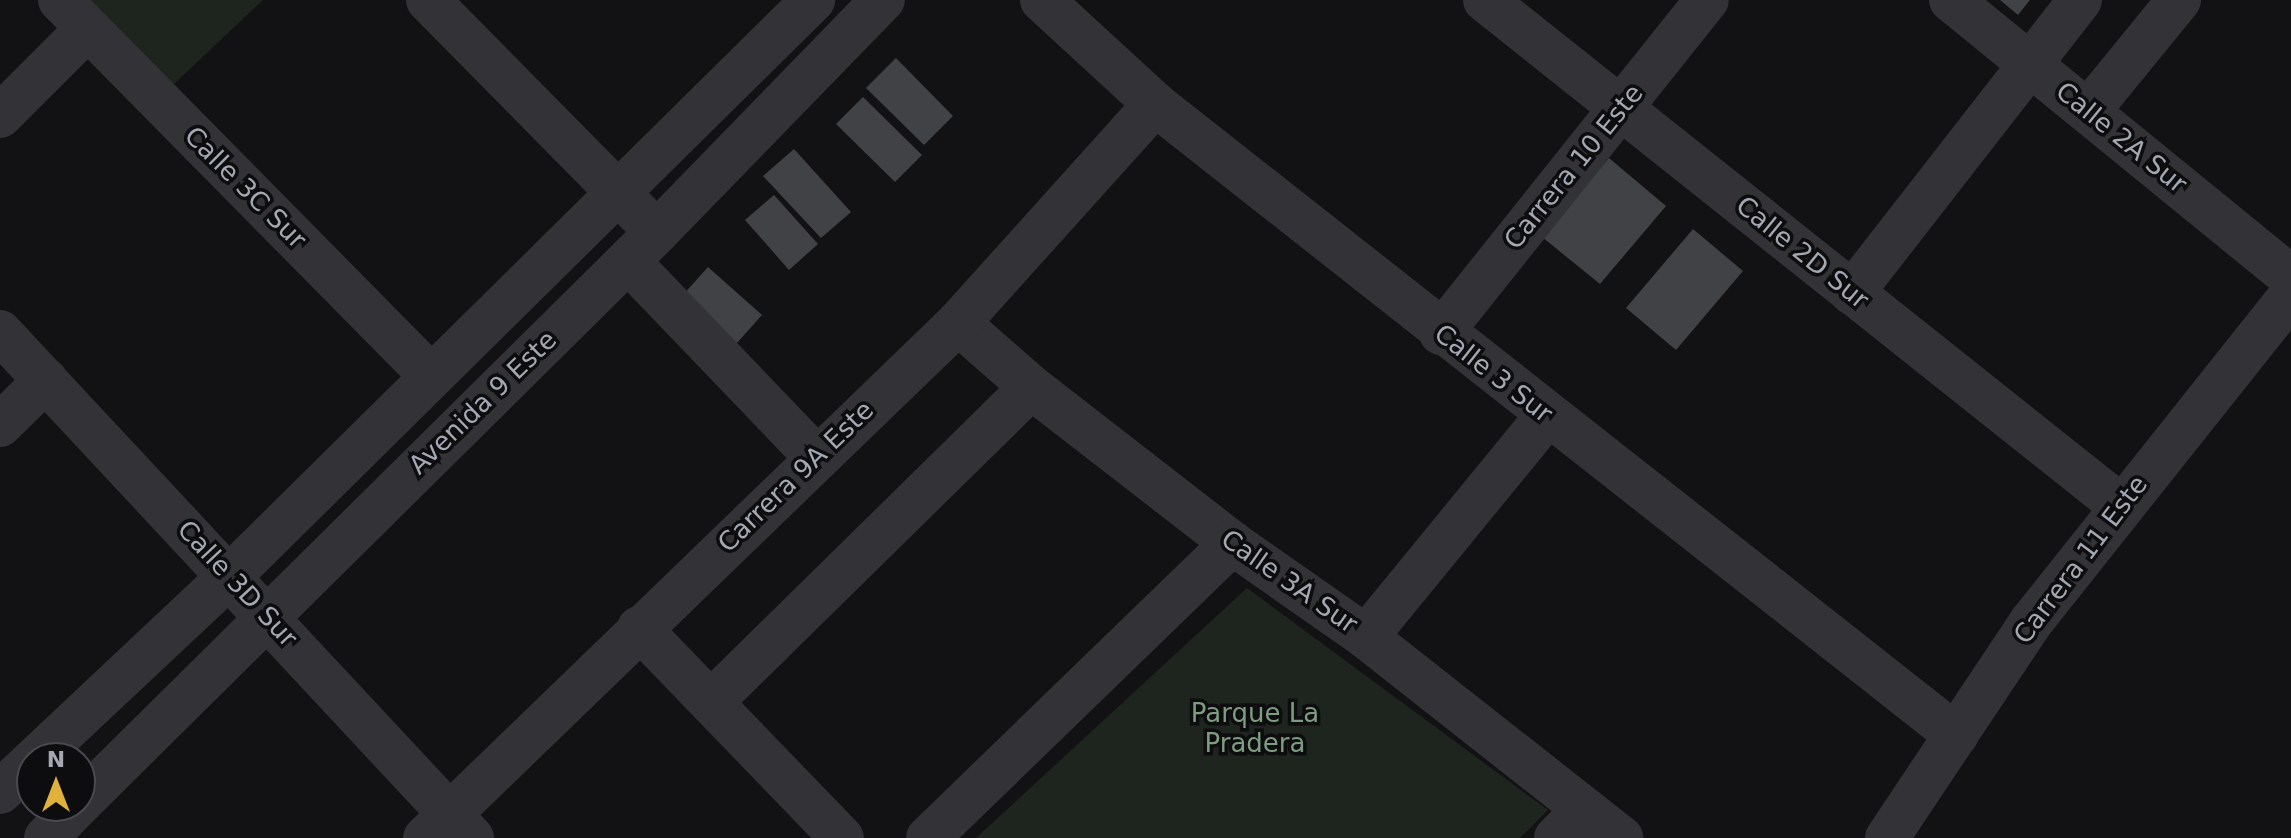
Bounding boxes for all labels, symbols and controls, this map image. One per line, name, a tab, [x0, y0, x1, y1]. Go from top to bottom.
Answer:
street label: Calle 2A Sur	[2049, 76, 2193, 200]
street label: Carrera 10 Este	[1498, 78, 1650, 256]
street label: Calle 3C Sur	[178, 121, 312, 255]
street label: Calle 2D Sur	[1730, 190, 1874, 316]
street label: Calle 3 Sur	[1428, 318, 1558, 430]
street label: Avenida 9 Este	[403, 325, 563, 481]
street label: Carrera 9A Este	[712, 395, 880, 559]
street label: Carrera 11 Este	[2008, 470, 2154, 650]
street label: Calle 3D Sur	[171, 514, 303, 654]
street label: Calle 3A Sur	[1215, 524, 1363, 640]
park label: Parque La Pradera	[1191, 698, 1319, 760]
north arrow	[16, 742, 96, 822]
text: N	[47, 747, 65, 772]

